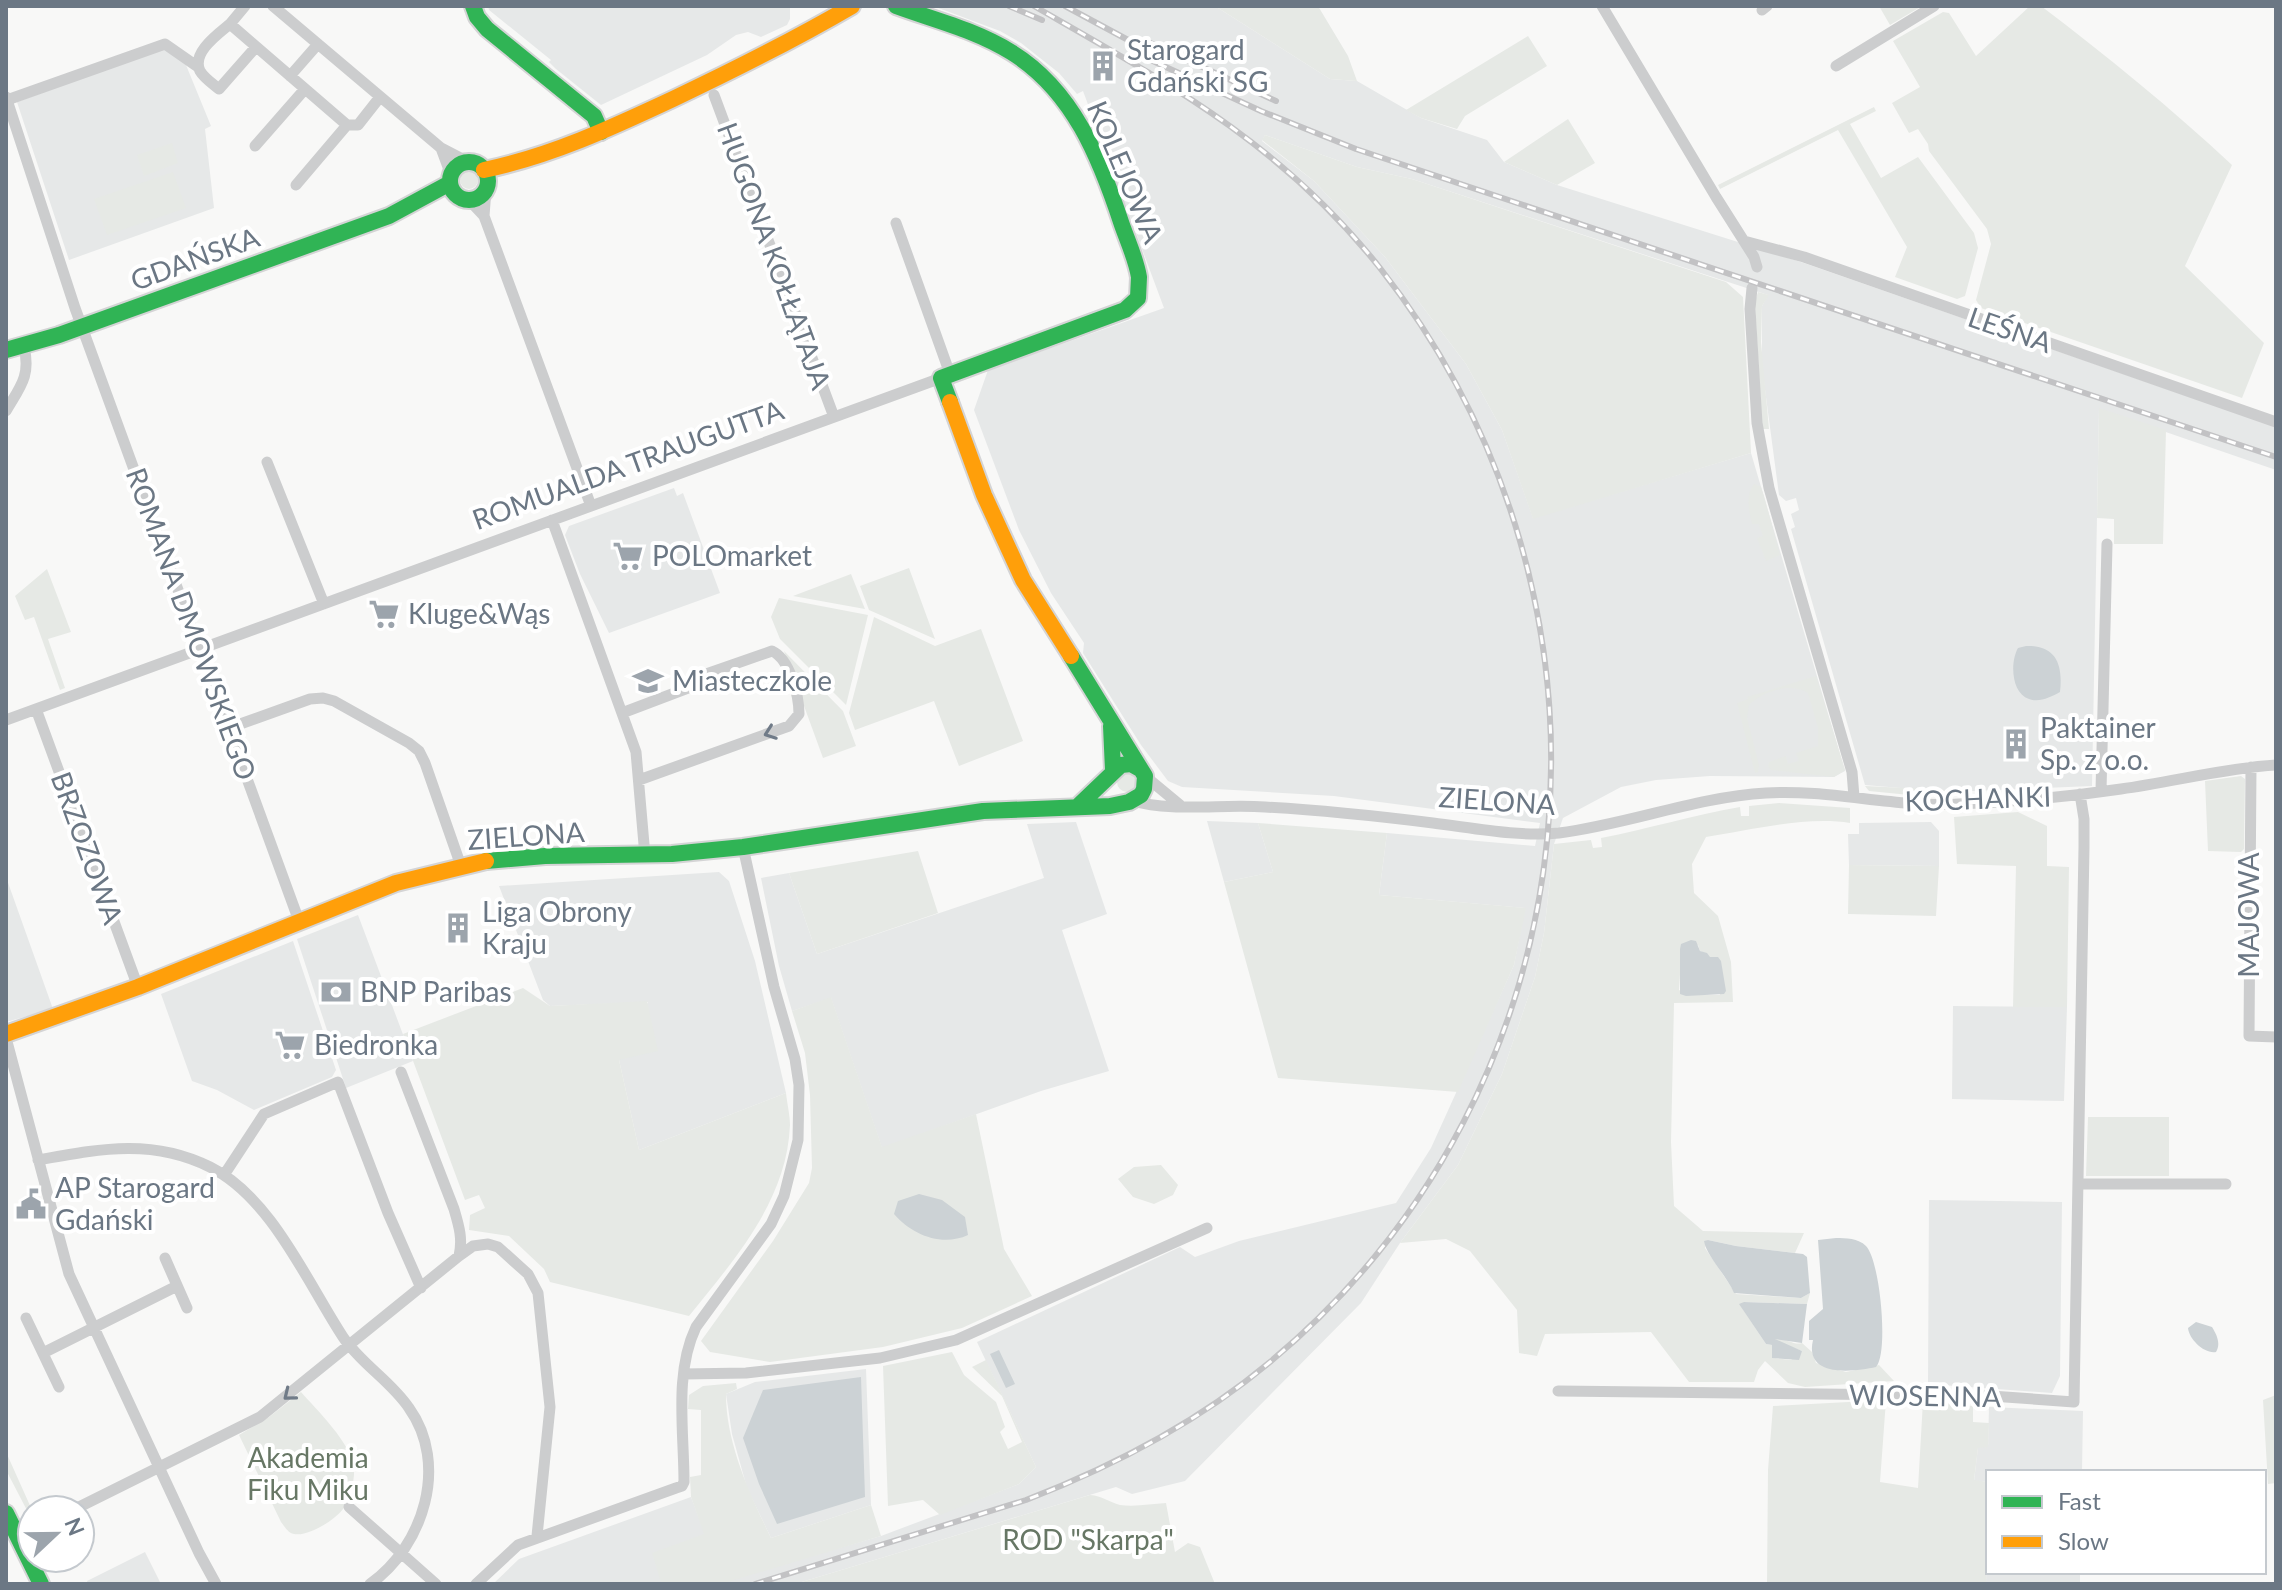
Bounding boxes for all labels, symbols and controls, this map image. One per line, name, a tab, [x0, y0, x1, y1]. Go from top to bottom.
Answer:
place label: Starogard Gdański SG	[1127, 32, 1268, 98]
building icon: Starogard Gdański SG	[1086, 49, 1120, 83]
street label: KOLEJOWA	[1081, 95, 1171, 248]
street label: HUGONA KOŁŁĄTAJA	[711, 118, 839, 394]
street label: GDAŃSKA	[126, 219, 264, 297]
street label: LEŚNA	[1964, 299, 2057, 359]
street label: ROMUALDA TRAUGUTTA	[467, 392, 788, 536]
street label: ROMANA DMOWSKIEGO	[120, 463, 264, 784]
place label: POLOmarket	[652, 538, 812, 572]
supermarket icon: POLOmarket	[611, 539, 645, 573]
place label: Kluge&Wąs	[408, 596, 550, 630]
supermarket icon: Kluge&Wąs	[367, 597, 401, 631]
place label: Miasteczkole	[672, 663, 832, 697]
school or university icon: Miasteczkole	[631, 664, 665, 698]
place label: Paktainer Sp. z o.o.	[2040, 710, 2156, 776]
one-way arrow	[764, 723, 778, 740]
building icon: Paktainer Sp. z o.o.	[1999, 727, 2033, 761]
street label: BRZOZOWA	[45, 767, 131, 928]
street label: KOCHANKI	[1904, 778, 2052, 818]
street label: ZIELONA	[1437, 779, 1557, 821]
street label: ZIELONA	[466, 814, 586, 856]
street label: MAJOWA	[2231, 852, 2265, 978]
place label: Liga Obrony Kraju	[482, 894, 632, 960]
building icon: Liga Obrony Kraju	[441, 911, 475, 945]
place label: BNP Paribas	[360, 974, 512, 1008]
bank icon: BNP Paribas	[319, 975, 353, 1009]
place label: Biedronka	[314, 1027, 438, 1061]
supermarket icon: Biedronka	[273, 1028, 307, 1062]
place label: AP Starogard Gdański	[55, 1170, 215, 1236]
public building icon: AP Starogard Gdański	[14, 1187, 48, 1221]
street label: WIOSENNA	[1849, 1377, 2002, 1413]
one-way arrow	[284, 1385, 298, 1400]
park label: Akademia Fiku Miku	[247, 1440, 369, 1506]
legend	[1986, 1470, 2266, 1574]
text: Fast	[2058, 1486, 2101, 1515]
north arrow	[16, 1494, 96, 1574]
text: N	[59, 1513, 91, 1539]
park label: ROD "Skarpa"	[1002, 1522, 1174, 1556]
text: Slow	[2058, 1526, 2109, 1555]

